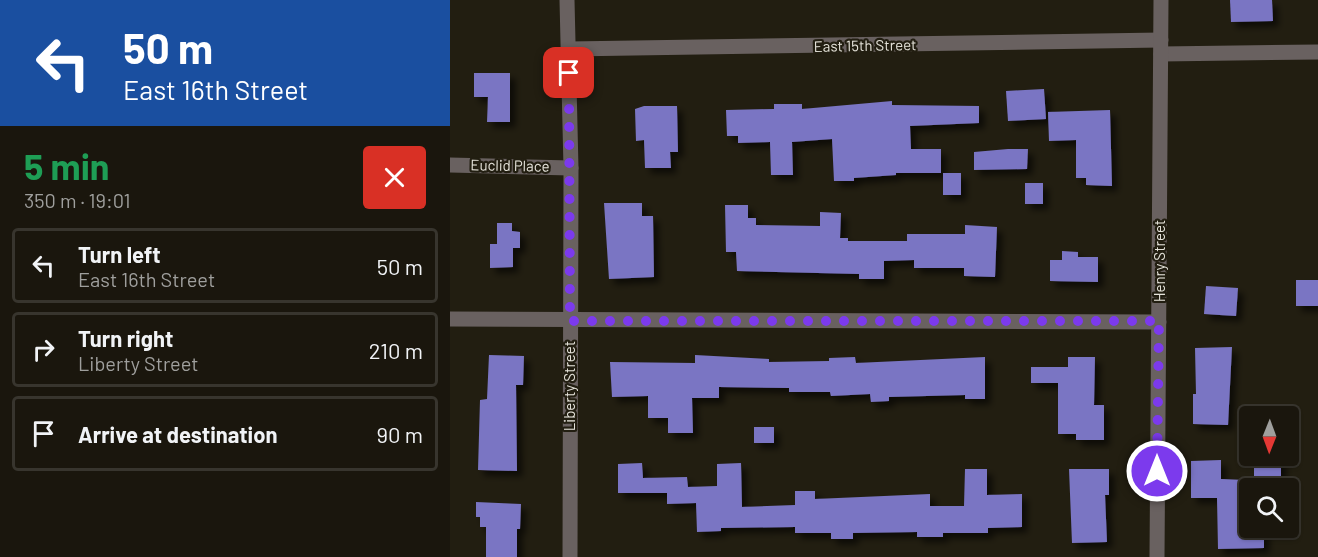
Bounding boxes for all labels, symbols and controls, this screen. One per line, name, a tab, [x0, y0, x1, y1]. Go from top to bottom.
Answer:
text: 50 m	[123, 22, 213, 72]
icon: left	[24, 24, 102, 102]
street label: East 15th Street	[813, 35, 917, 55]
pin	[543, 47, 594, 98]
icon: arrive	[552, 56, 585, 89]
text: East 16th Street	[123, 73, 308, 105]
text: 5 min	[24, 144, 110, 187]
button: close	[363, 146, 426, 209]
street label: Euclid Place	[470, 155, 550, 175]
text: 350 m · 19:01	[24, 188, 131, 212]
street label: Henry Street	[1150, 220, 1168, 302]
text: Turn left	[78, 241, 161, 267]
icon: left	[27, 249, 60, 282]
text: 50 m	[377, 253, 423, 279]
text: East 16th Street	[78, 267, 215, 291]
text: Turn right	[78, 325, 173, 351]
icon: right	[27, 333, 60, 366]
text: 210 m	[369, 337, 423, 363]
street label: Liberty Street	[560, 341, 578, 431]
text: Liberty Street	[78, 351, 199, 375]
north arrow	[1239, 406, 1299, 466]
map controls	[1239, 406, 1299, 538]
icon: arrive	[27, 417, 60, 450]
text: Arrive at destination	[78, 421, 277, 447]
text: 90 m	[377, 421, 423, 447]
position arrow	[1125, 439, 1189, 503]
button: search	[1239, 478, 1299, 538]

